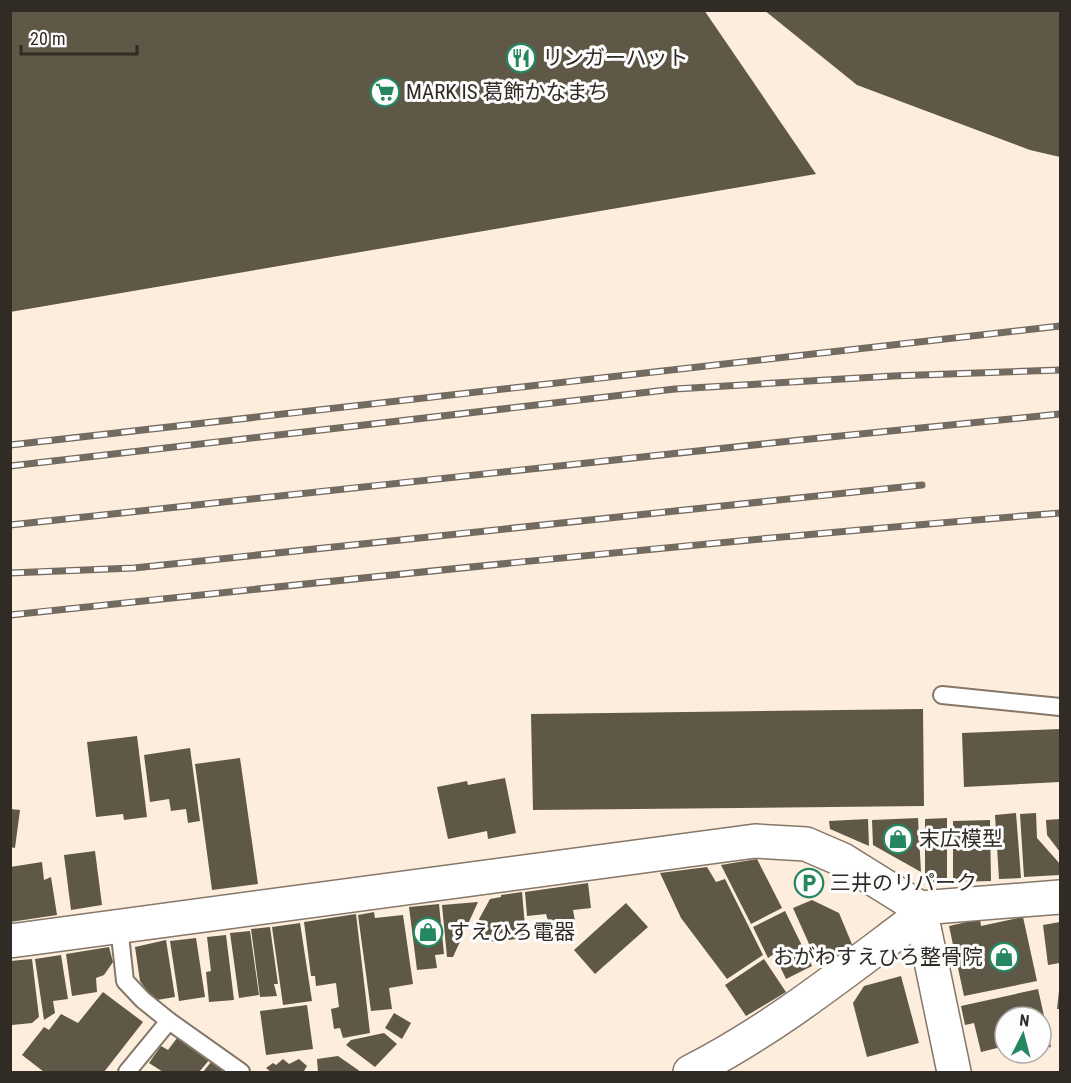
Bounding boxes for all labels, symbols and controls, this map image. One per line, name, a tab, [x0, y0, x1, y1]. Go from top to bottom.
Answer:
scale bar	[21, 18, 136, 56]
text: 20 m	[30, 28, 65, 49]
restaurant icon: リンガーハット	[505, 42, 537, 74]
place label: リンガーハット	[542, 46, 689, 70]
supermarket icon: MARK IS 葛飾かなまち	[369, 76, 401, 108]
place label: MARK IS 葛飾かなまち	[406, 80, 609, 104]
shop icon: 末広模型	[882, 823, 914, 855]
place label: 末広模型	[919, 827, 1003, 851]
parking icon: 三井のリパーク	[793, 867, 825, 899]
place label: 三井のリパーク	[830, 871, 977, 895]
shop icon: すえひろ電器	[412, 916, 444, 948]
place label: すえひろ電器	[449, 920, 575, 944]
shop icon: おがわすえひろ整骨院	[988, 941, 1020, 973]
place label: おがわすえひろ整骨院	[773, 945, 983, 969]
north arrow	[993, 1005, 1053, 1065]
text: N	[1019, 1011, 1030, 1031]

